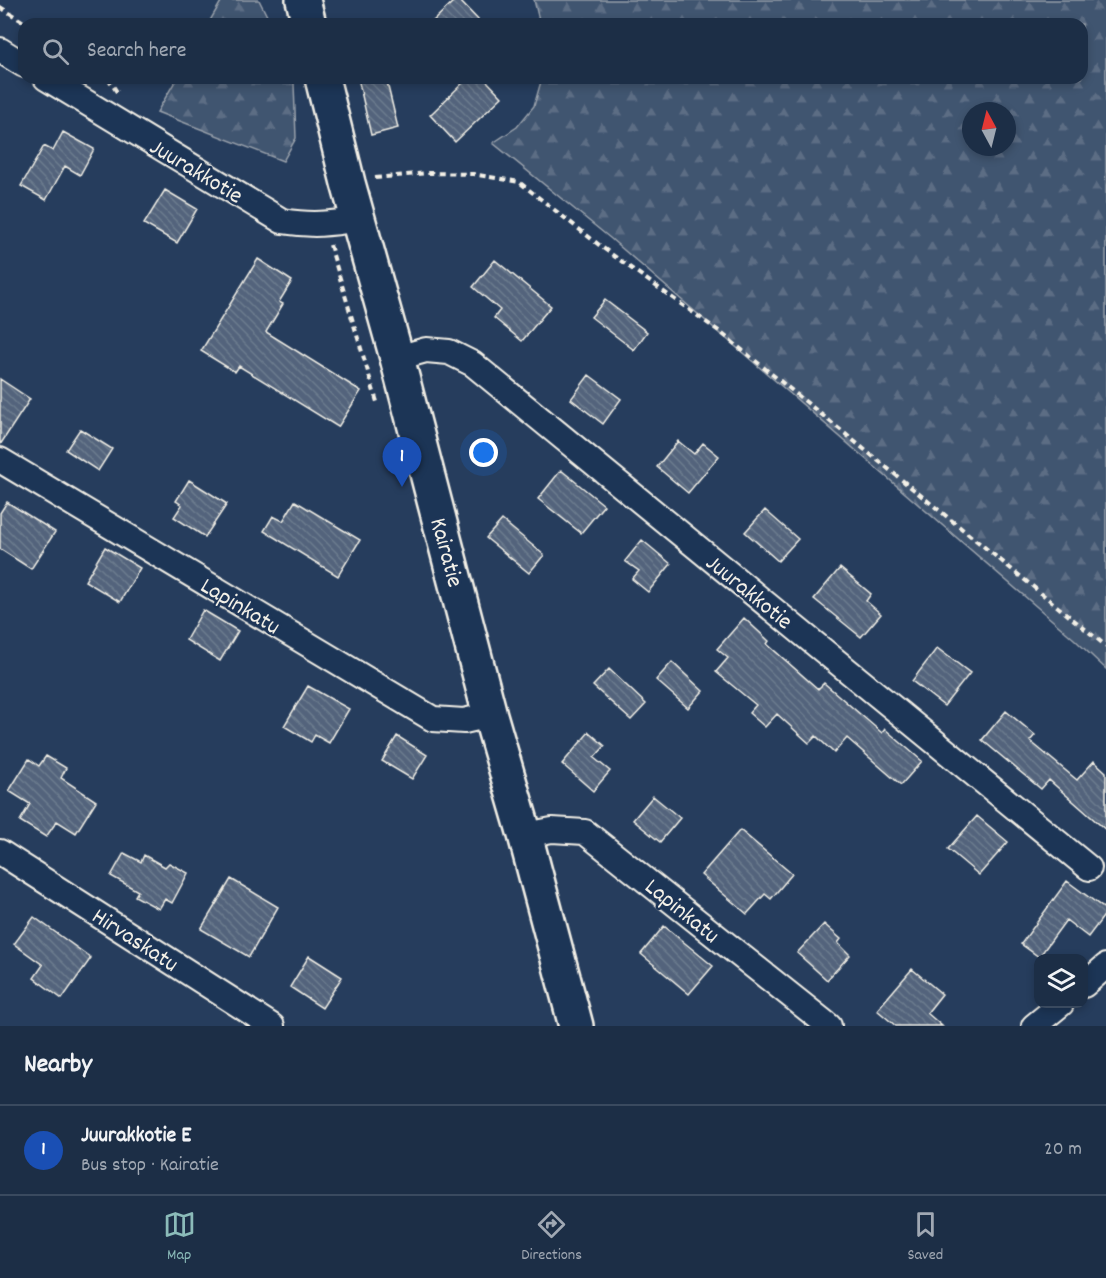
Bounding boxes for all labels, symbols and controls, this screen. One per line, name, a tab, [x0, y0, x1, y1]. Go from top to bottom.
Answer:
search box	[18, 18, 1088, 84]
icon: search	[39, 35, 72, 68]
text: Search here	[87, 36, 186, 67]
north arrow	[962, 102, 1016, 156]
street label: Juurakkotie	[142, 131, 249, 214]
pin: 1	[382, 438, 422, 487]
your location	[469, 438, 498, 467]
street label: Kairatie	[420, 514, 471, 591]
street label: Juurakkotie	[697, 547, 799, 639]
street label: Lapinkatu	[193, 570, 286, 645]
street label: Lapinkatu	[636, 871, 726, 953]
street label: Hirvaskatu	[84, 901, 184, 982]
map controls	[1034, 954, 1088, 1008]
button: layers	[1034, 954, 1088, 1008]
text: Nearby	[24, 1047, 92, 1084]
text: Juurakkotie E	[81, 1121, 191, 1152]
text: 1	[41, 1136, 46, 1164]
text: 20 m	[1044, 1136, 1082, 1164]
text: Bus stop · Kairatie	[81, 1152, 219, 1180]
tab: Map	[163, 1208, 196, 1267]
tab: Directions	[521, 1208, 582, 1267]
tab: Saved	[907, 1208, 943, 1267]

